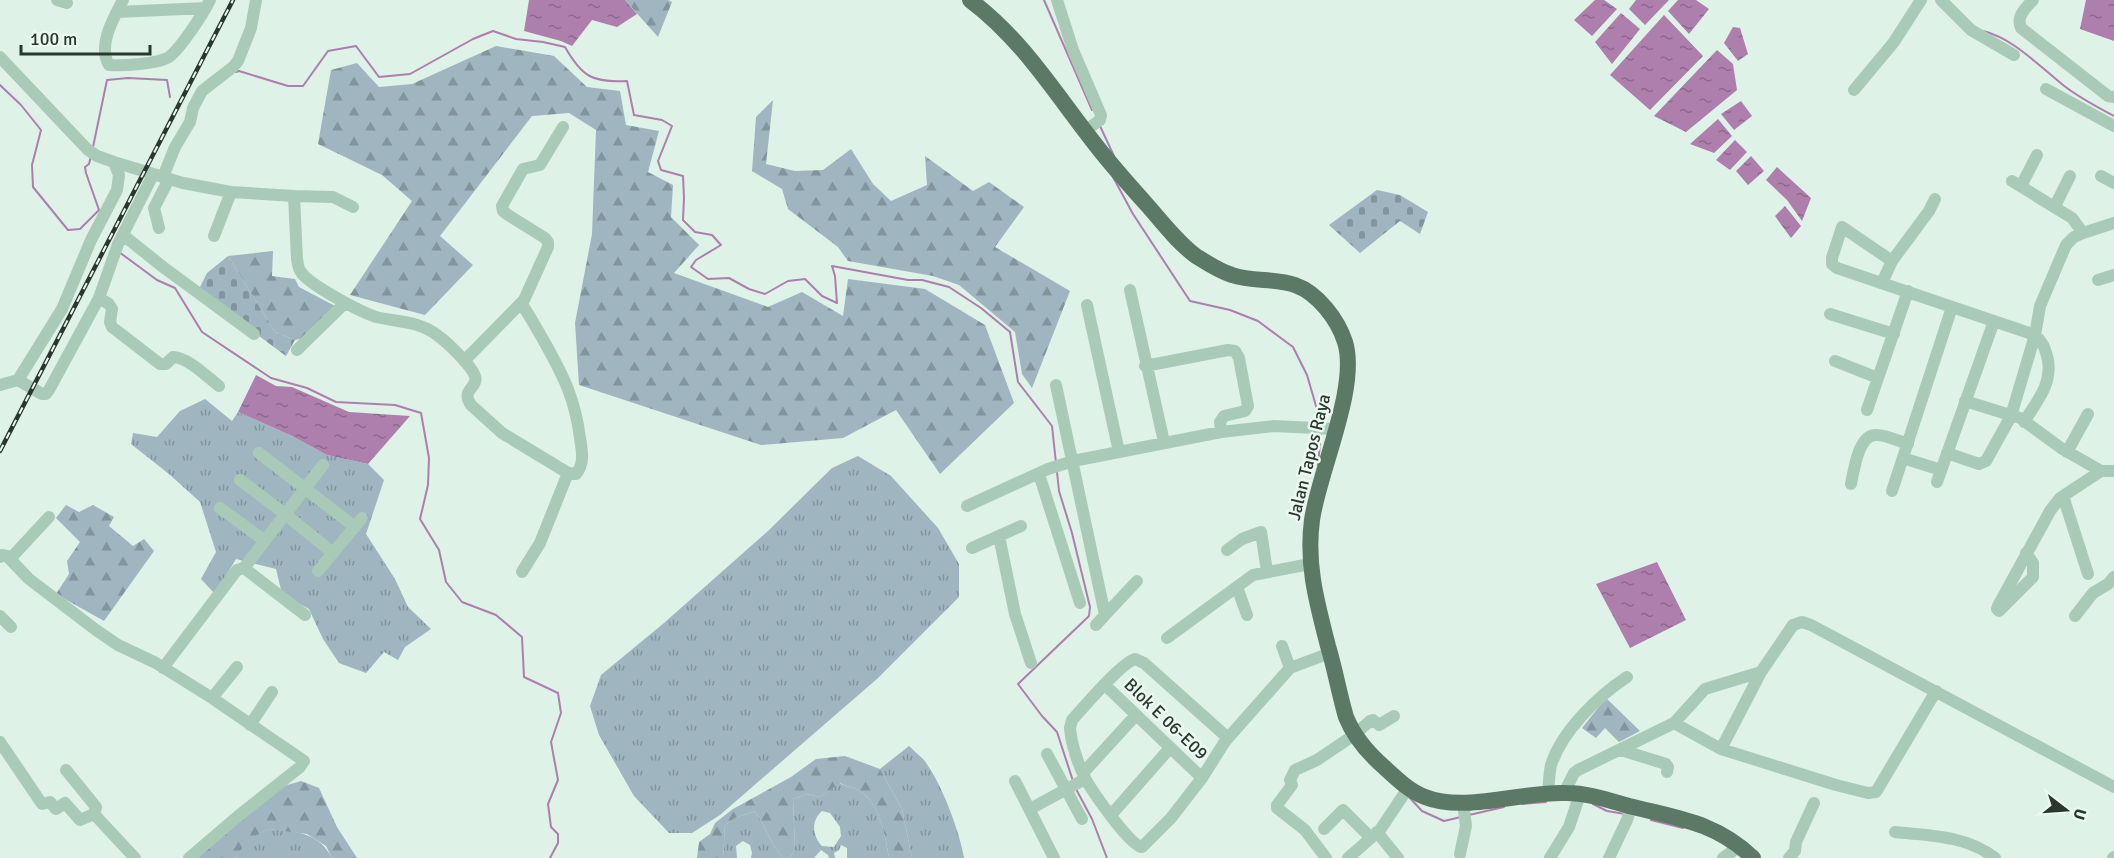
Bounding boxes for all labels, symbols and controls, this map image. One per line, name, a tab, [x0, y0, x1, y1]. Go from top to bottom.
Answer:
scale bar	[21, 18, 150, 56]
text: 100 m	[30, 28, 77, 50]
street label: Jalan Tapos Raya	[1283, 392, 1335, 522]
street label: Blok E 06-E09	[1120, 674, 1212, 764]
north arrow	[2036, 780, 2096, 840]
text: U	[2068, 806, 2091, 822]

